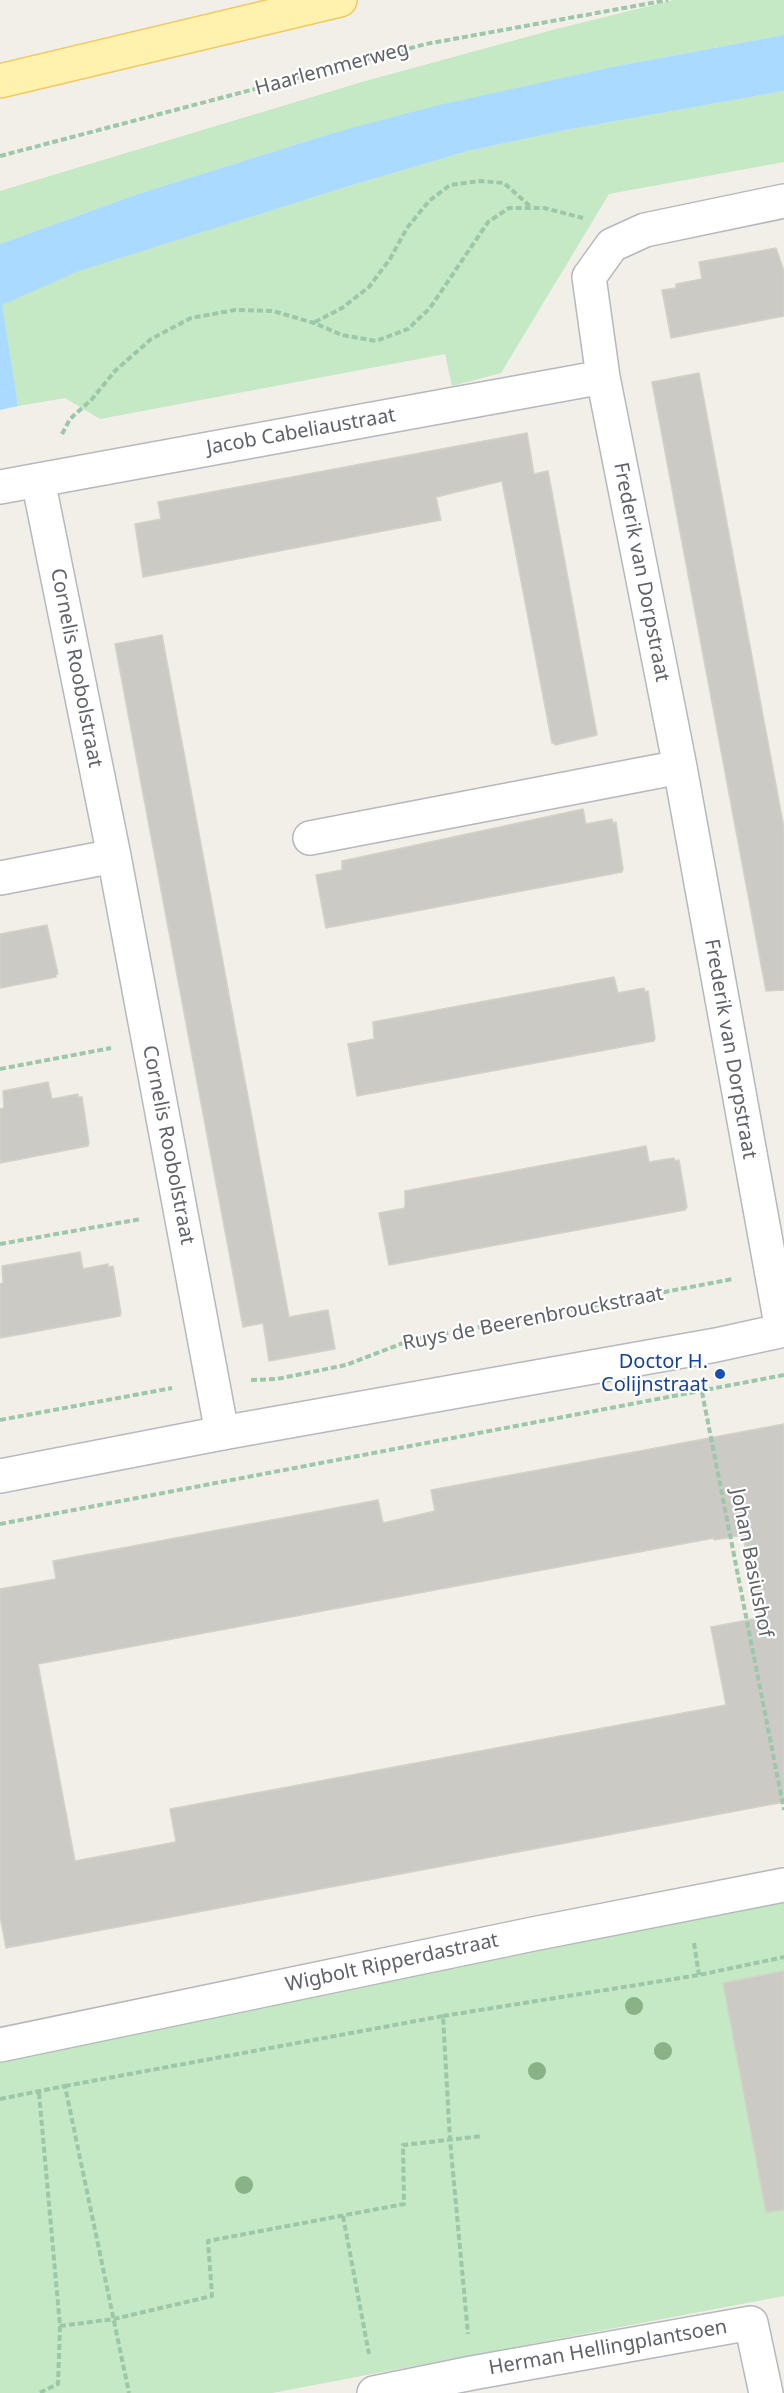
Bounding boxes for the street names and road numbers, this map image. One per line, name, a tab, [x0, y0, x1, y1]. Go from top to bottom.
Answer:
street label: Haarlemmerweg	[252, 37, 412, 101]
street label: Jacob Cabeliaustraat	[205, 404, 397, 460]
street label: Frederik van Dorpstraat	[608, 460, 674, 684]
street label: Cornelis Roobolstraat	[45, 566, 107, 770]
street label: Frederik van Dorpstraat	[699, 937, 761, 1161]
street label: Cornelis Roobolstraat	[137, 1043, 199, 1247]
street label: Ruys de Beerenbrouckstraat	[401, 1282, 665, 1356]
street label: Johan Basiushof	[725, 1487, 777, 1639]
street label: Wigbolt Ripperdastraat	[283, 1929, 501, 1997]
street label: Herman Hellingplantsoen	[487, 2315, 729, 2381]

